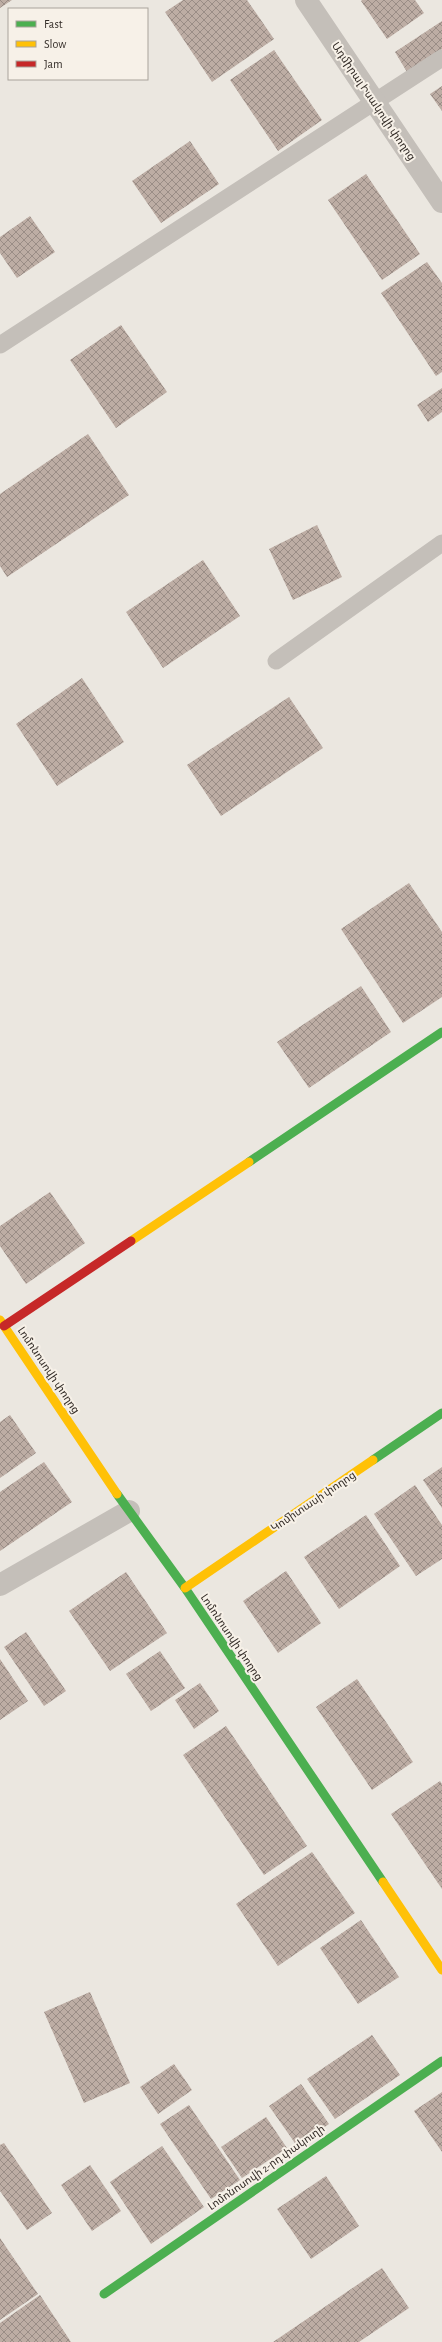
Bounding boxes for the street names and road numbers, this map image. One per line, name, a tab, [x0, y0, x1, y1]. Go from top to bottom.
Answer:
street label: Ադմիրալ Իսակովի փողոց	[329, 40, 417, 163]
street label: Լոմոնոսովի փողոց	[15, 1324, 83, 1416]
street label: Կոմիտասի փողոց	[269, 1469, 358, 1535]
street label: Լոմոնոսովի փողոց	[198, 1591, 266, 1683]
street label: Լոմոնոսովի 2-րդ փակուղի	[205, 2122, 327, 2213]

